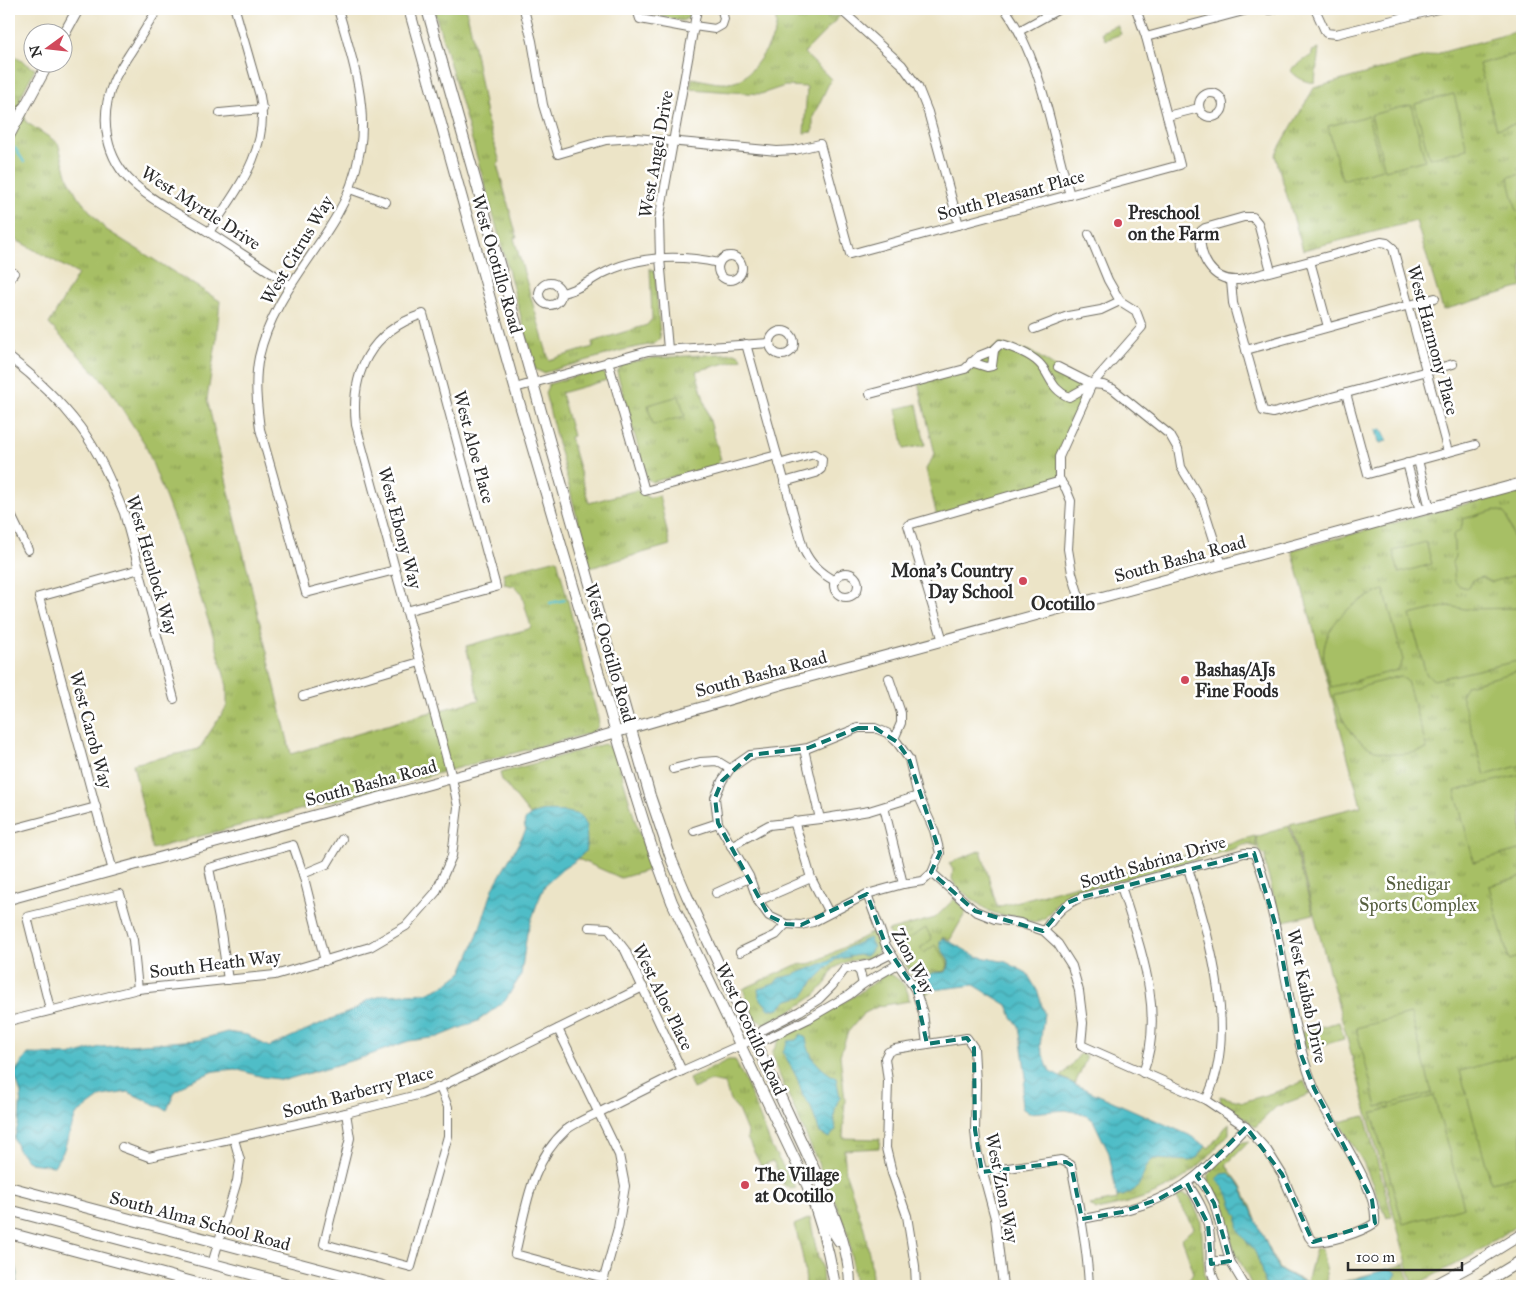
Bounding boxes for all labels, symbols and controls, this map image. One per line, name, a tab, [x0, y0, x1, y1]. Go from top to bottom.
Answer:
north arrow	[22, 22, 72, 72]
text: N	[26, 43, 46, 59]
street label: West Angel Drive	[634, 89, 679, 219]
street label: West Myrtle Drive	[137, 161, 265, 255]
street label: South Pleasant Place	[935, 165, 1087, 225]
street label: West Citrus Way	[256, 191, 338, 308]
street label: West Ocotillo Road	[467, 192, 527, 336]
place label: Preschool on the Farm	[1128, 202, 1220, 245]
marker: Preschool on the Farm	[1112, 217, 1124, 229]
street label: West Harmony Place	[1402, 263, 1464, 417]
street label: West Aloe Place	[448, 388, 500, 506]
street label: West Ebony Way	[373, 465, 427, 592]
street label: West Hemlock Way	[122, 492, 183, 638]
street label: South Basha Road	[1112, 531, 1248, 587]
place label: Mona's Country Day School	[891, 560, 1015, 604]
marker: Mona's Country Day School	[1017, 575, 1029, 587]
street label: West Ocotillo Road	[580, 581, 640, 725]
district label: Ocotillo	[1031, 592, 1095, 615]
street label: South Basha Road	[693, 646, 829, 702]
place label: Bashas/AJs Fine Foods	[1195, 659, 1279, 702]
street label: West Carob Way	[65, 669, 117, 792]
marker: Bashas/AJs Fine Foods	[1179, 674, 1191, 686]
street label: South Basha Road	[303, 755, 439, 811]
street label: South Sabrina Drive	[1078, 831, 1228, 893]
park label: Snedigar Sports Complex	[1359, 873, 1477, 916]
street label: Zion Way	[887, 925, 940, 998]
street label: West Kaibab Drive	[1282, 927, 1332, 1065]
street label: West Aloe Place	[628, 940, 698, 1054]
street label: South Heath Way	[148, 945, 282, 983]
street label: West Ocotillo Road	[711, 959, 791, 1099]
street label: South Barberry Place	[280, 1061, 436, 1123]
street label: West Zion Way	[981, 1131, 1024, 1245]
place label: The Village at Ocotillo	[754, 1164, 840, 1207]
marker: The Village at Ocotillo	[739, 1179, 751, 1191]
street label: South Alma School Road	[107, 1186, 293, 1256]
scale bar	[1348, 1240, 1462, 1272]
text: 100 m	[1356, 1248, 1396, 1266]

